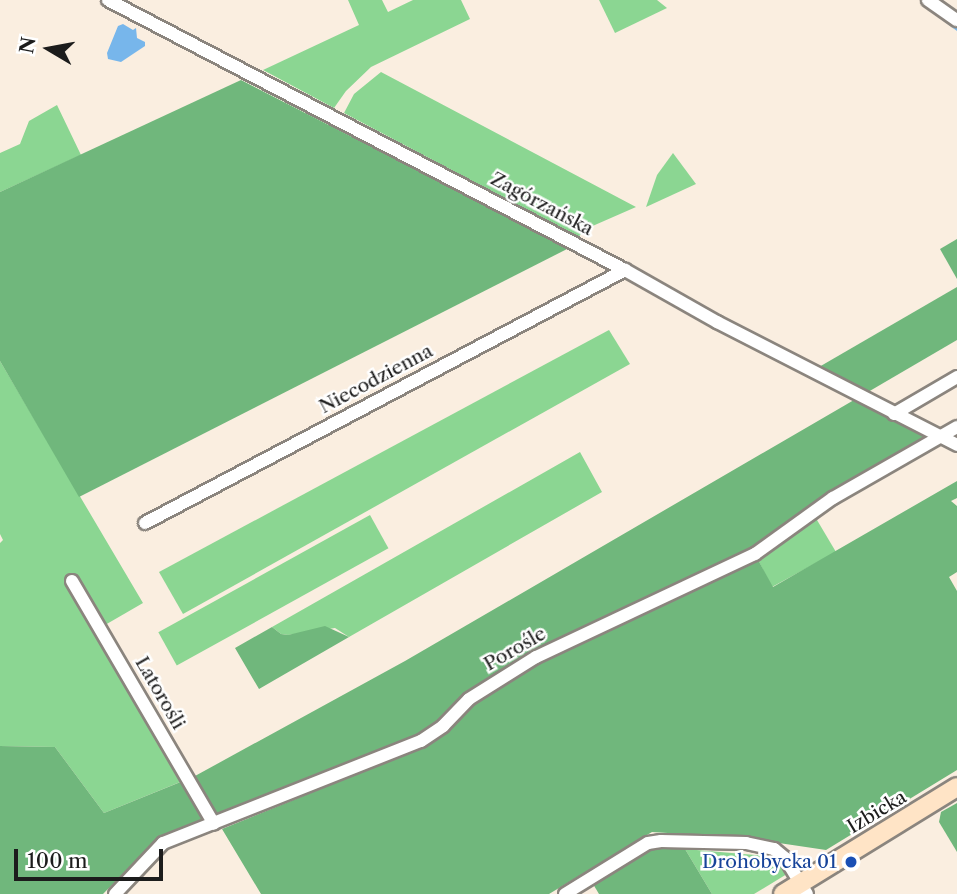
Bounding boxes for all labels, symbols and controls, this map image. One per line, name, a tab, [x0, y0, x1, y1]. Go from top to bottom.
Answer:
north arrow	[14, 14, 84, 84]
text: N	[15, 35, 41, 55]
street label: Zagórzańska	[487, 167, 597, 241]
street label: Niecodzienna	[315, 340, 437, 418]
street label: Porośle	[480, 622, 550, 676]
street label: Latorośli	[130, 653, 190, 733]
street label: Izbicka	[843, 786, 911, 838]
scale bar	[18, 834, 166, 878]
text: 100 m	[27, 848, 88, 873]
place label: Drohobycka 01	[702, 851, 837, 873]
marker: Drohobycka 01	[843, 854, 859, 870]

